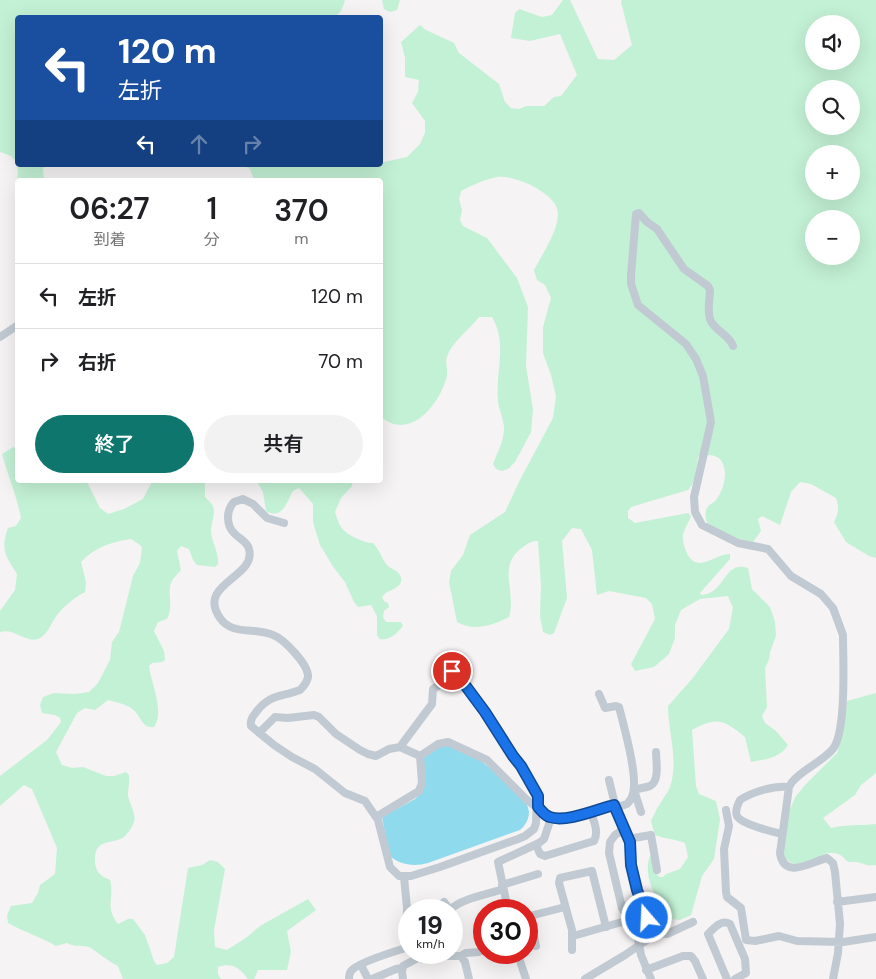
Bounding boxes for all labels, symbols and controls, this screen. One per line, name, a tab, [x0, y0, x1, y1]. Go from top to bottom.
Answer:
map controls	[805, 15, 860, 265]
button: sound	[805, 15, 860, 70]
text: 120 m	[118, 28, 217, 74]
icon: left	[35, 35, 100, 100]
text: 左折	[118, 76, 162, 105]
button: search	[805, 80, 860, 135]
icon: left	[132, 130, 160, 158]
icon: ahead	[185, 130, 213, 158]
icon: right	[238, 130, 266, 158]
button: +	[805, 145, 860, 200]
text: 06:27	[69, 189, 150, 228]
text: 1	[207, 189, 217, 228]
text: 370	[274, 191, 329, 230]
button: −	[805, 210, 860, 265]
text: m	[294, 228, 309, 249]
text: 到着	[93, 229, 125, 250]
text: 分	[204, 229, 220, 250]
icon: left	[35, 282, 63, 310]
text: 120 m	[311, 284, 363, 309]
text: 左折	[78, 285, 116, 310]
icon: right	[35, 347, 63, 375]
text: 70 m	[318, 349, 363, 374]
text: 右折	[78, 350, 116, 375]
button: 終了	[35, 415, 194, 473]
button: 共有	[204, 415, 363, 473]
pin	[431, 650, 473, 692]
icon: arrive	[438, 657, 466, 685]
position arrow	[620, 891, 672, 943]
speed limit sign: 30	[473, 899, 538, 964]
text: 19	[418, 909, 443, 942]
text: km/h	[416, 936, 445, 952]

